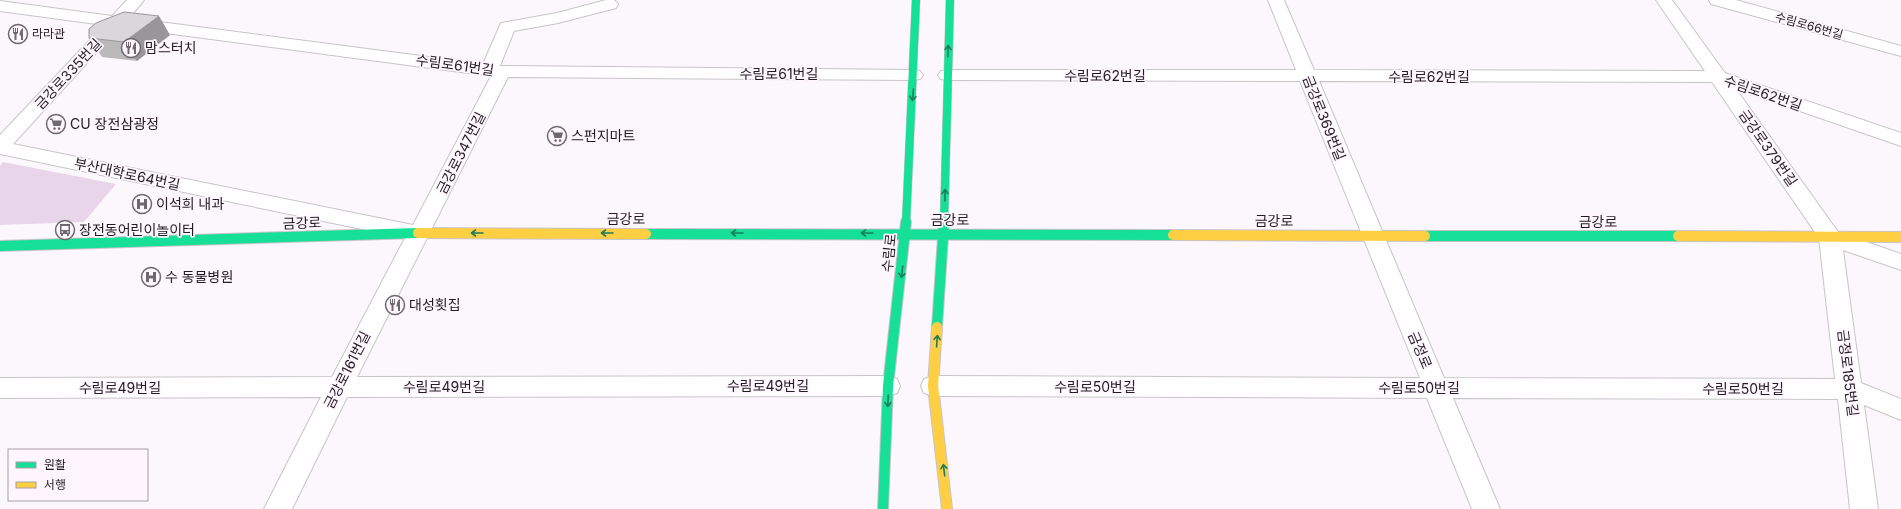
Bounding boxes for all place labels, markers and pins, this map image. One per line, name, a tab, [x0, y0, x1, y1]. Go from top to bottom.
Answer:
restaurant icon: 라라관	[7, 23, 29, 45]
place label: 라라관	[32, 26, 65, 41]
restaurant icon: 맘스터치	[120, 37, 142, 59]
place label: 맘스터치	[145, 39, 197, 56]
supermarket icon: CU 장전삼광정	[45, 113, 67, 135]
place label: CU 장전삼광정	[70, 115, 159, 132]
supermarket icon: 스펀지마트	[546, 125, 568, 147]
place label: 스펀지마트	[571, 127, 636, 144]
hospital icon: 이석희 내과	[131, 193, 153, 215]
place label: 이석희 내과	[156, 195, 224, 212]
bus stop icon: 장전동어린이놀이터	[54, 219, 76, 241]
place label: 장전동어린이놀이터	[79, 221, 195, 238]
hospital icon: 수 동물병원	[140, 266, 162, 288]
place label: 수 동물병원	[165, 268, 233, 285]
restaurant icon: 대성횟집	[384, 294, 406, 316]
place label: 대성횟집	[409, 296, 461, 313]

